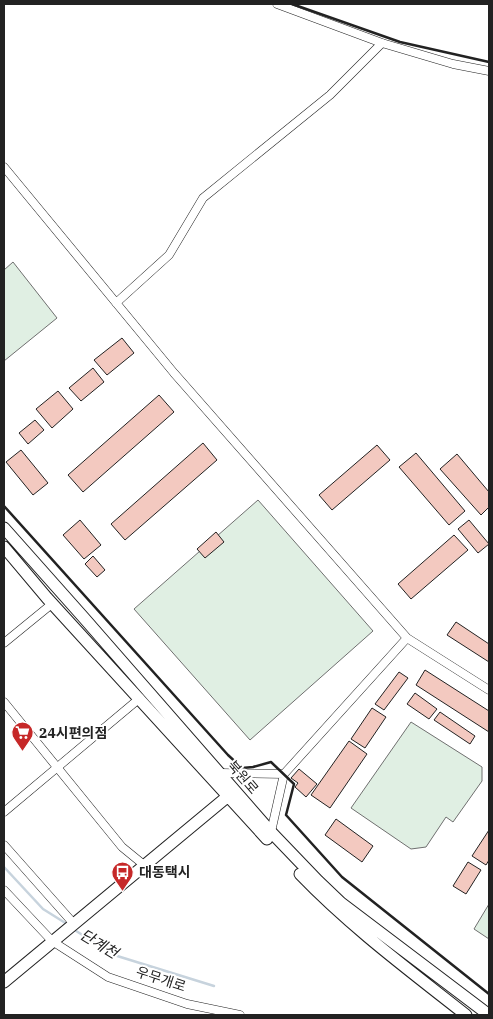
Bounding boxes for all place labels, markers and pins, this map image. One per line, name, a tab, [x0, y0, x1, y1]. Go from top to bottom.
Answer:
supermarket icon: 24시편의점	[11, 721, 35, 752]
place label: 24시편의점	[39, 724, 107, 742]
bus stop icon: 대동택시	[111, 860, 135, 891]
place label: 대동택시	[139, 863, 191, 881]

